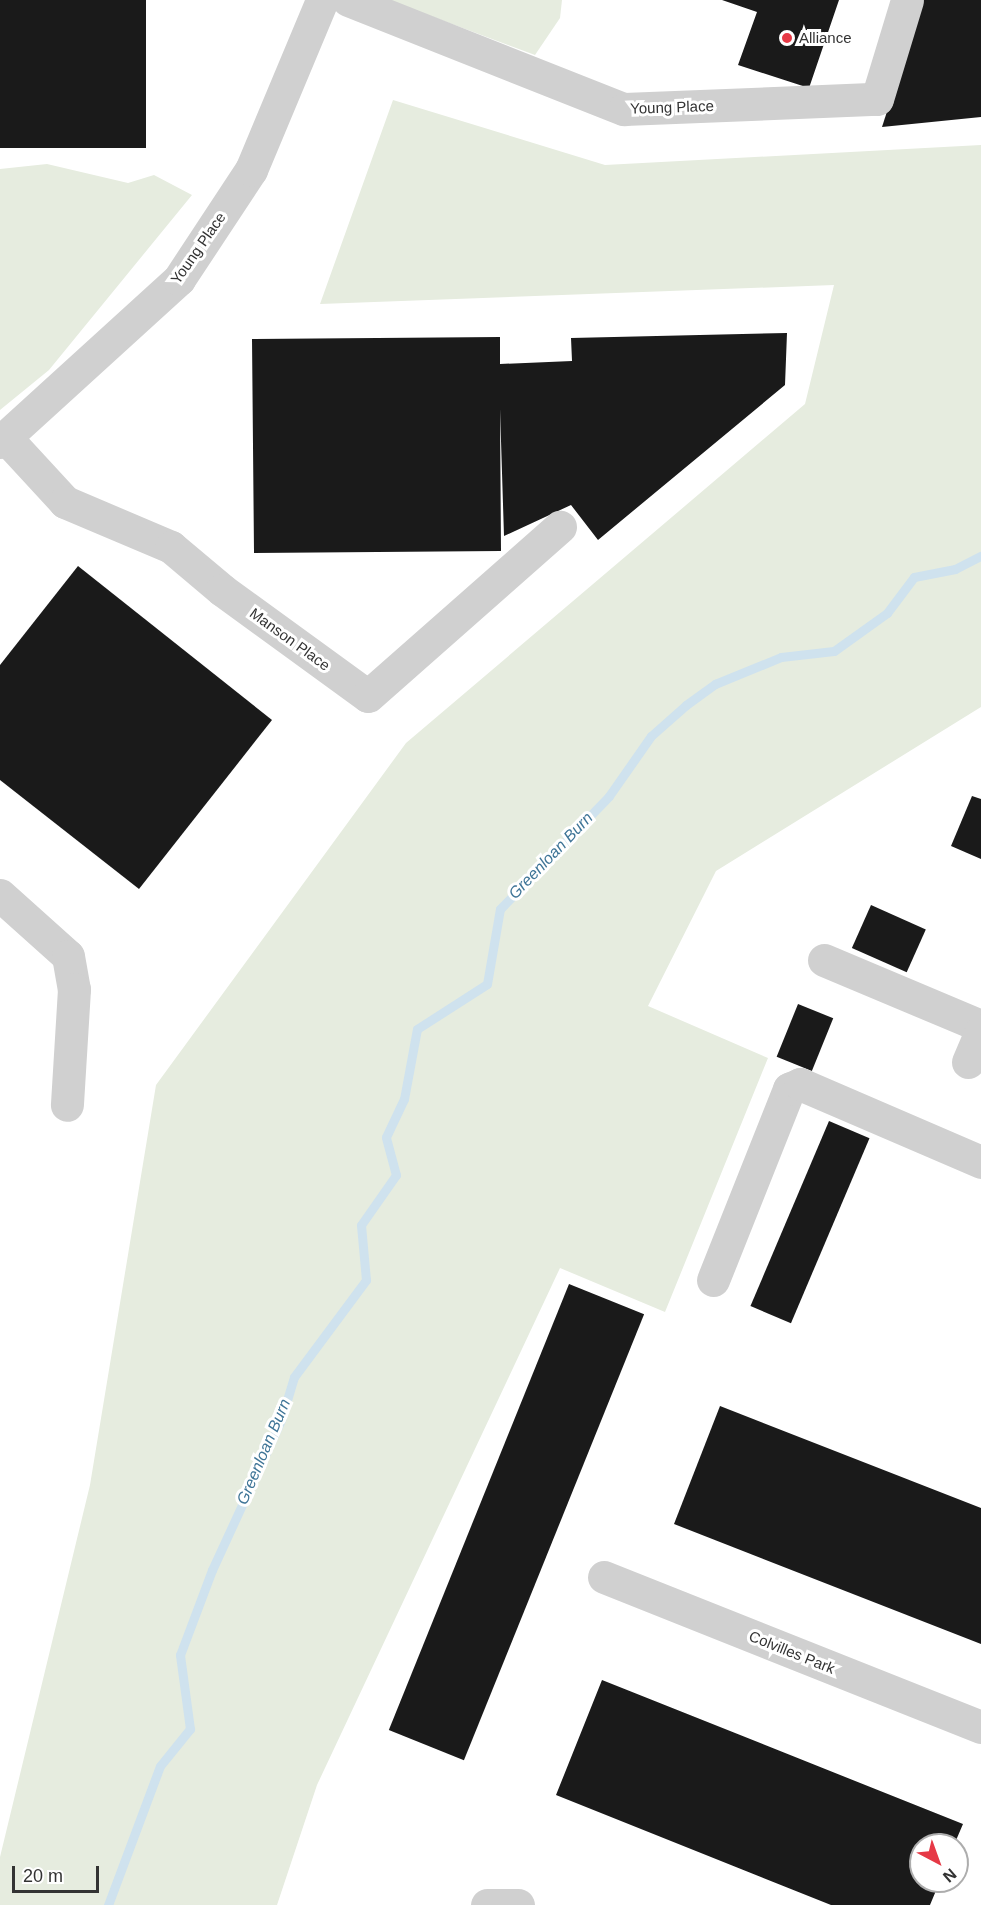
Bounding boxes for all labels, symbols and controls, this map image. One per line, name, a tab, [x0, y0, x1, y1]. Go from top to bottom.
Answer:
place label: Alliance	[799, 29, 852, 47]
marker: Alliance	[780, 31, 794, 45]
street label: Young Place	[630, 97, 714, 117]
street label: Young Place	[167, 209, 229, 287]
street label: Manson Place	[246, 604, 334, 674]
water label: Greenloan Burn	[505, 809, 597, 903]
water label: Greenloan Burn	[233, 1396, 295, 1508]
street label: Colvilles Park	[747, 1627, 837, 1677]
north arrow	[909, 1833, 969, 1893]
scale bar	[15, 1854, 102, 1892]
text: N	[940, 1865, 960, 1886]
text: 20 m	[23, 1866, 63, 1886]

